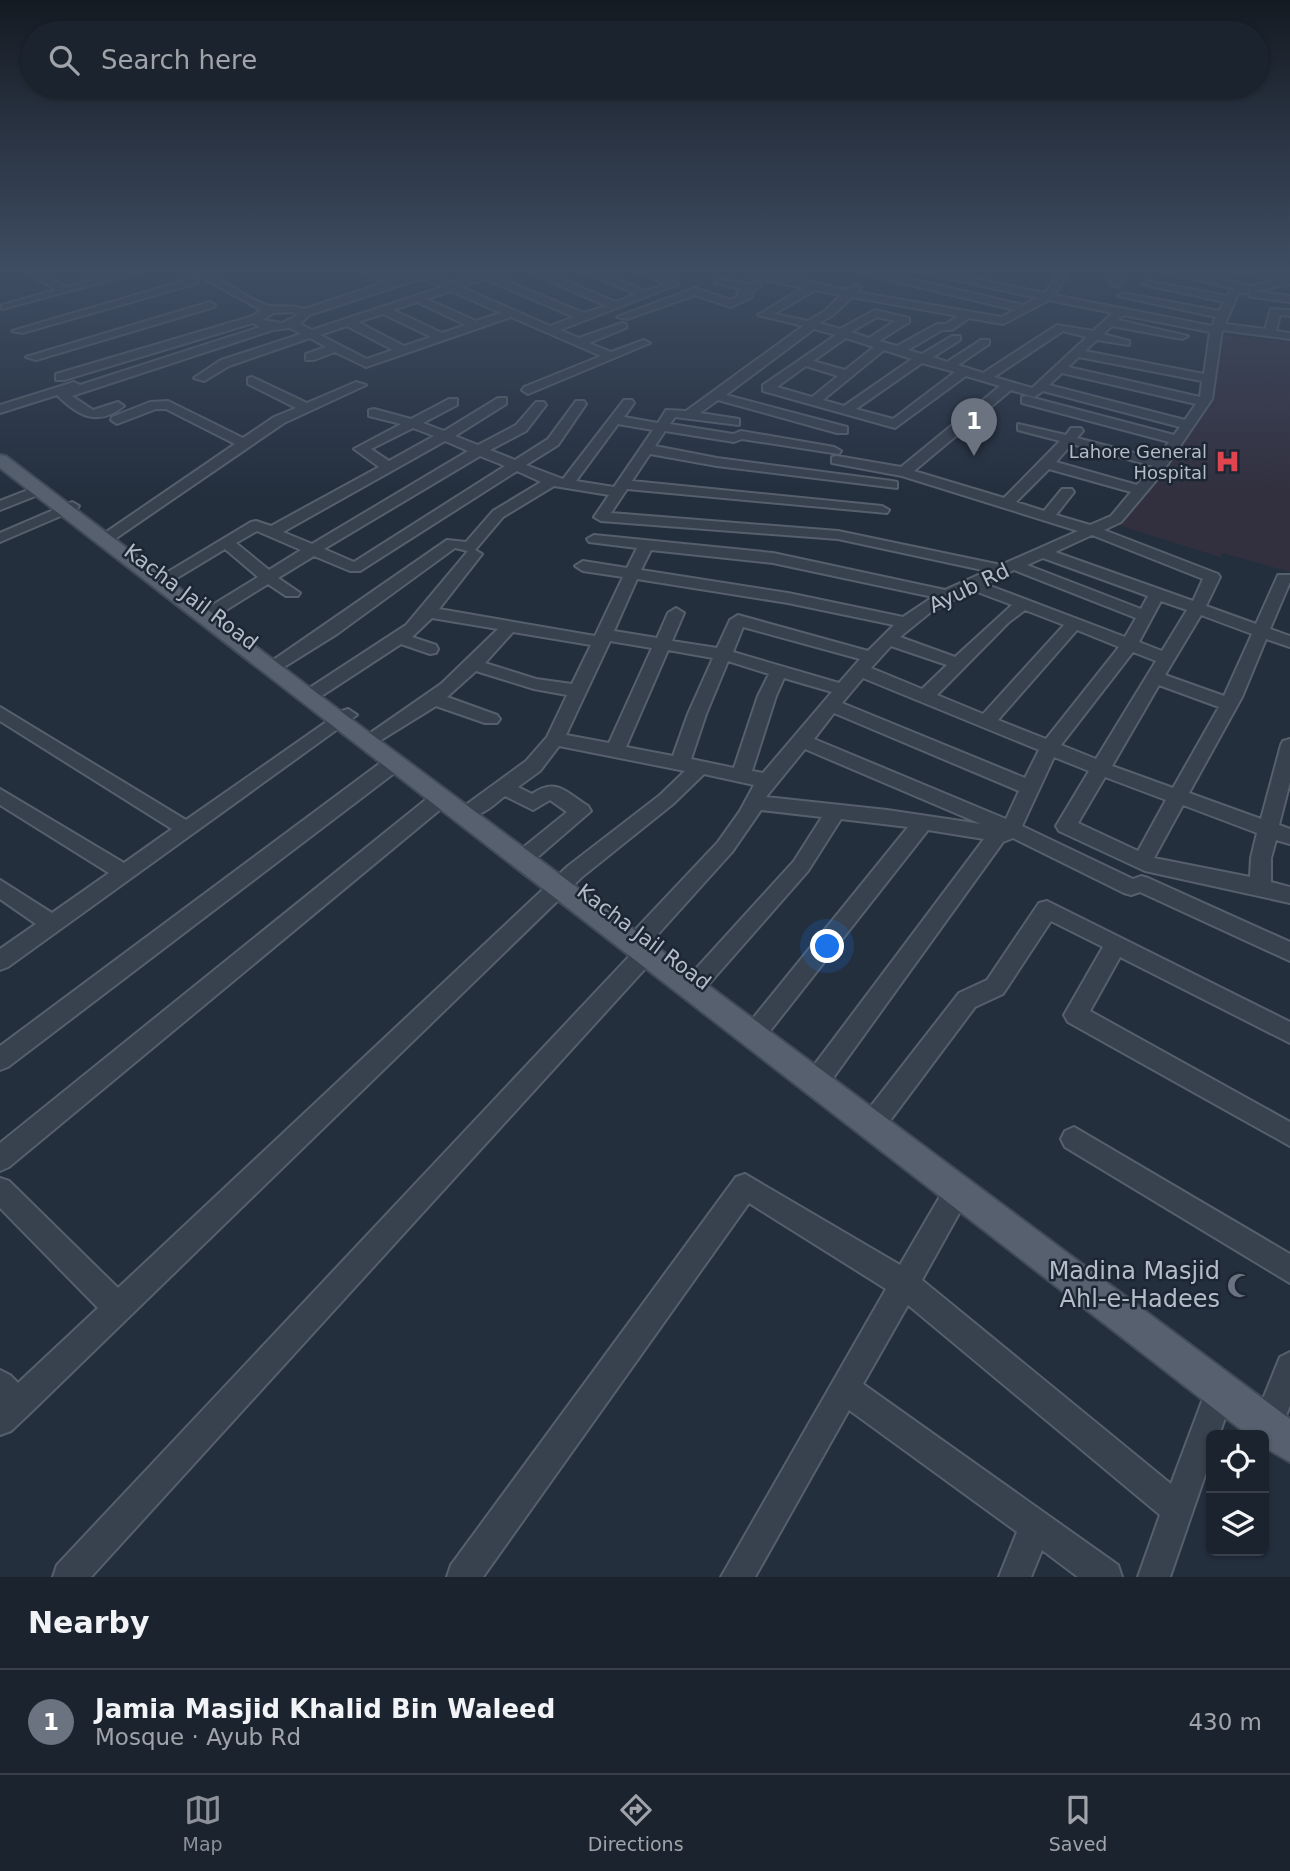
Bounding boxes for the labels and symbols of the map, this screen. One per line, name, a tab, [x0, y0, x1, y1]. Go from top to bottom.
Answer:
pin: 1	[951, 398, 997, 456]
place label: Lahore General Hospital	[1069, 441, 1207, 483]
hospital icon: Lahore General Hospital	[1213, 447, 1241, 475]
street label: Kacha Jail Road	[120, 539, 262, 655]
street label: Ayub Rd	[925, 558, 1013, 618]
street label: Kacha Jail Road	[573, 879, 715, 995]
your location	[810, 929, 844, 963]
place label: Madina Masjid Ahl-e-Hadees	[1049, 1257, 1220, 1313]
mosque icon: Madina Masjid Ahl-e-Hadees	[1226, 1271, 1254, 1299]

